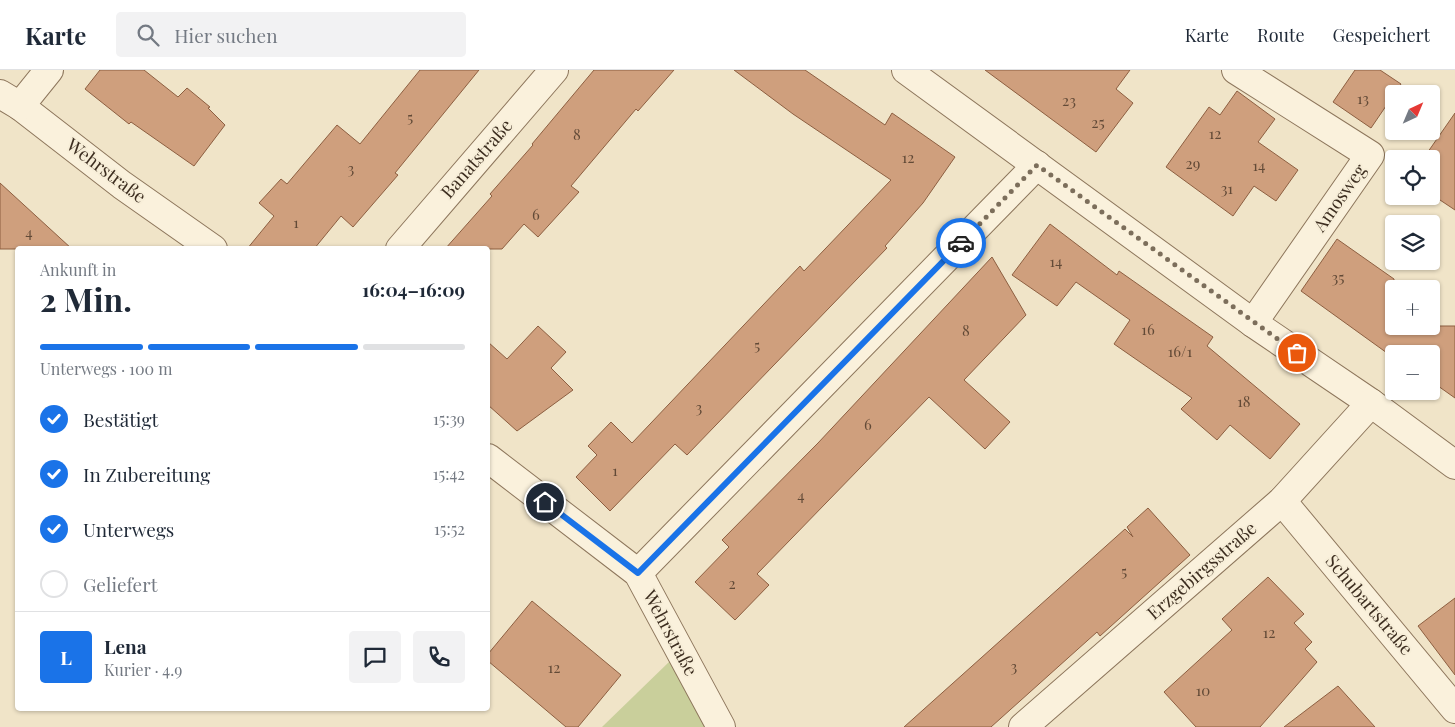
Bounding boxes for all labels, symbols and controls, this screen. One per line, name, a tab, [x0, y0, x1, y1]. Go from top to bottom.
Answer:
search box	[116, 12, 466, 57]
text: Karte	[25, 19, 86, 51]
icon: search	[134, 21, 162, 49]
text: Hier suchen	[174, 22, 277, 48]
text: Karte	[1185, 23, 1229, 47]
text: Route	[1257, 23, 1305, 47]
text: Gespeichert	[1333, 23, 1430, 47]
north arrow	[1385, 85, 1440, 140]
map controls	[1385, 85, 1440, 400]
house number: 13	[1357, 88, 1369, 108]
house number: 23	[1062, 90, 1076, 110]
house number: 5	[407, 107, 413, 127]
house number: 25	[1091, 112, 1105, 132]
street label: Banatstraße	[435, 114, 517, 203]
house number: 12	[1209, 123, 1221, 143]
house number: 8	[573, 124, 581, 144]
street label: Wehrstraße	[61, 132, 151, 208]
house number: 12	[902, 147, 914, 167]
button: locate	[1385, 150, 1440, 205]
house number: 29	[1186, 153, 1200, 173]
house number: 14	[1253, 155, 1265, 175]
house number: 3	[348, 158, 355, 178]
street label: Amosweg	[1307, 158, 1372, 237]
house number: 31	[1221, 178, 1234, 198]
house number: 6	[532, 204, 540, 224]
house number: 1	[293, 212, 299, 232]
button: layers	[1385, 215, 1440, 270]
courier	[936, 218, 986, 268]
house number: 4	[25, 222, 33, 242]
icon: car	[947, 229, 975, 257]
house number: 14	[1050, 251, 1062, 271]
text: Ankunft in	[40, 259, 116, 280]
house number: 35	[1332, 267, 1345, 287]
text: 16:04–16:09	[362, 276, 465, 302]
text: 2 Min.	[40, 277, 132, 320]
button: +	[1385, 280, 1440, 335]
house number: 16	[1141, 319, 1155, 339]
house number: 8	[962, 320, 970, 340]
pin	[1276, 332, 1318, 374]
house number: 5	[754, 335, 760, 355]
icon: bag	[1283, 339, 1311, 367]
house number: 16/1	[1168, 341, 1193, 361]
button: −	[1385, 345, 1440, 400]
text: Unterwegs · 100 m	[40, 358, 172, 379]
house number: 18	[1237, 391, 1251, 411]
house number: 3	[696, 397, 703, 417]
icon: check	[40, 405, 68, 433]
text: Bestätigt	[83, 406, 158, 432]
text: 15:39	[433, 408, 465, 429]
house number: 6	[864, 414, 872, 434]
icon: check	[40, 460, 68, 488]
house number: 1	[612, 460, 618, 480]
text: In Zubereitung	[83, 461, 210, 487]
text: 15:42	[433, 463, 465, 484]
pin	[524, 481, 566, 523]
house number: 4	[797, 485, 805, 505]
icon: home	[531, 488, 559, 516]
icon: check	[40, 515, 68, 543]
text: Unterwegs	[83, 516, 174, 542]
street label: Erzgebirgsstraße	[1141, 516, 1261, 625]
text: 15:52	[434, 518, 465, 539]
street label: Schubartstraße	[1321, 549, 1419, 660]
house number: 5	[1121, 561, 1127, 581]
text: Geliefert	[83, 571, 157, 597]
house number: 2	[728, 573, 736, 593]
street label: Wehrstraße	[638, 585, 703, 680]
house number: 12	[1263, 622, 1275, 642]
button: chat	[349, 631, 401, 683]
button: phone	[413, 631, 465, 683]
text: Lena	[104, 633, 147, 659]
text: L	[60, 644, 72, 670]
house number: 3	[1011, 656, 1018, 676]
house number: 12	[548, 657, 560, 677]
text: Kurier · 4.9	[104, 659, 182, 680]
house number: 10	[1196, 680, 1210, 700]

